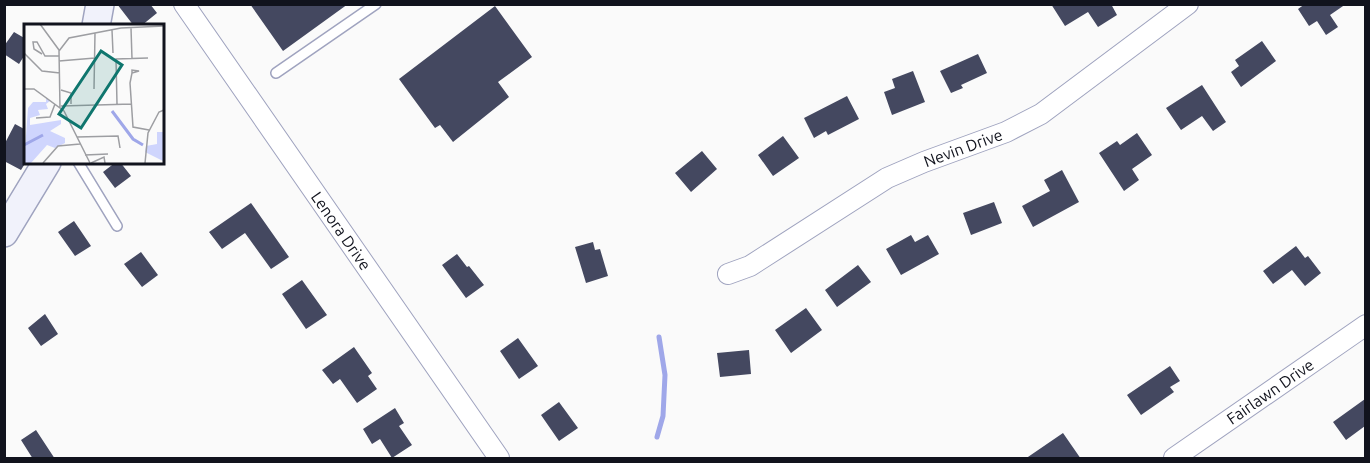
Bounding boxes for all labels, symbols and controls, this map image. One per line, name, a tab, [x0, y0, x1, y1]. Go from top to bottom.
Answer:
inset map	[24, 24, 164, 164]
street label: Nevin Drive	[921, 125, 1005, 170]
street label: Lenora Drive	[308, 188, 375, 273]
street label: Fairlawn Drive	[1223, 355, 1317, 428]

